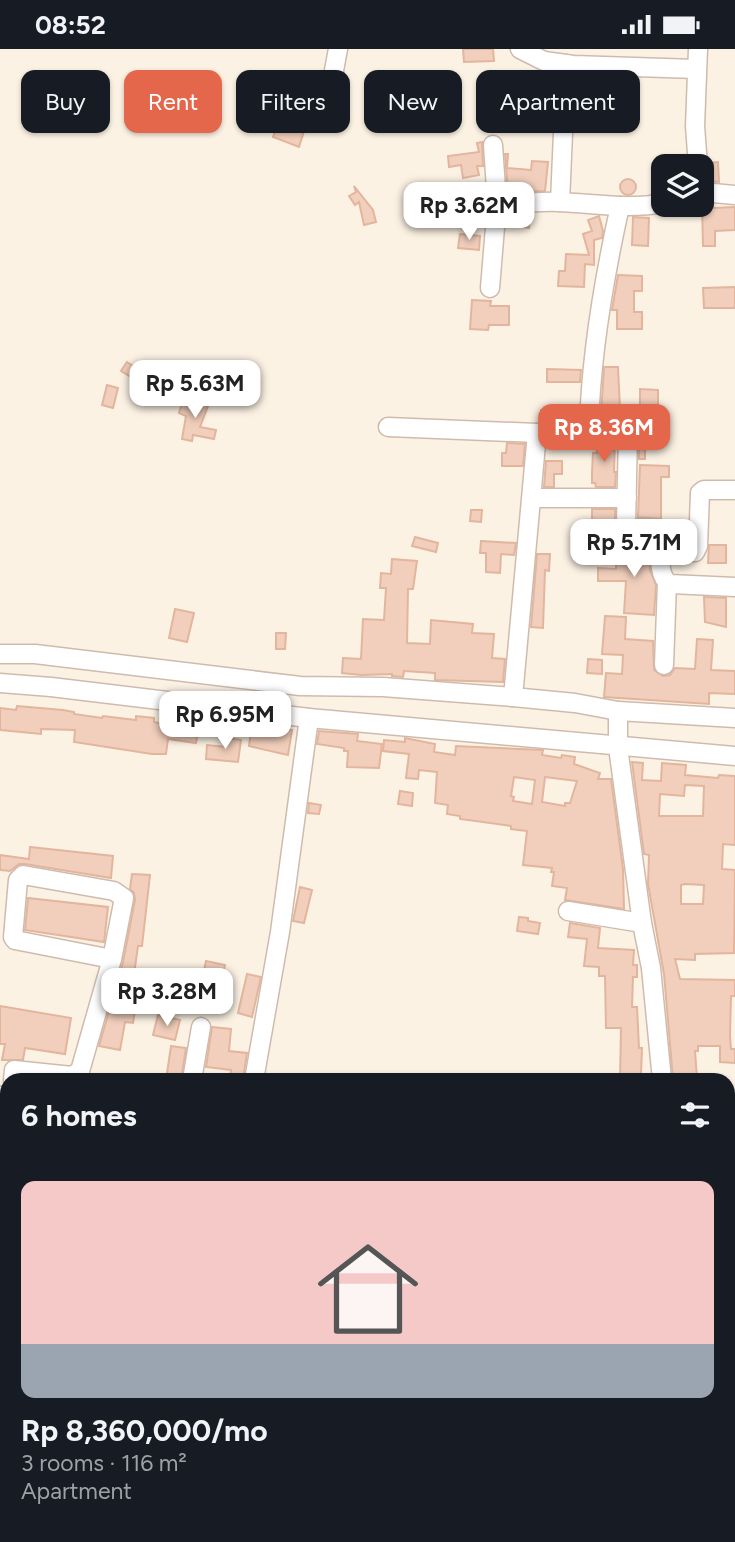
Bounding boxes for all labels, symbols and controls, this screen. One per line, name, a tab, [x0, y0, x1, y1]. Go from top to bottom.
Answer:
text: 08:52	[35, 9, 106, 41]
chip: Buy	[21, 70, 110, 133]
chip: Rent	[124, 70, 222, 133]
chip: Filters	[236, 70, 350, 133]
chip: New	[364, 70, 462, 133]
chip: Apartment	[476, 70, 640, 133]
map controls	[651, 154, 714, 217]
button: layers	[651, 154, 714, 217]
pin: Rp 3.62M	[397, 183, 541, 242]
text: Rp 3.62M	[420, 191, 519, 219]
pin: Rp 5.63M	[123, 361, 267, 420]
text: Rp 5.63M	[145, 369, 245, 397]
pin: Rp 8.36M	[532, 405, 676, 464]
text: Rp 8.36M	[554, 413, 654, 441]
pin: Rp 5.71M	[562, 519, 706, 579]
text: Rp 5.71M	[586, 528, 682, 556]
pin: Rp 6.95M	[153, 691, 297, 751]
text: Rp 6.95M	[175, 700, 275, 728]
pin: Rp 3.28M	[95, 969, 239, 1028]
text: Rp 3.28M	[117, 977, 217, 1005]
icon: filters	[676, 1096, 714, 1134]
text: 6 homes	[21, 1097, 137, 1134]
icon: home	[305, 1226, 431, 1352]
text: Rp 8,360,000/mo	[21, 1412, 268, 1449]
text: 3 rooms · 116 m²	[21, 1449, 187, 1477]
text: Apartment	[21, 1477, 132, 1505]

